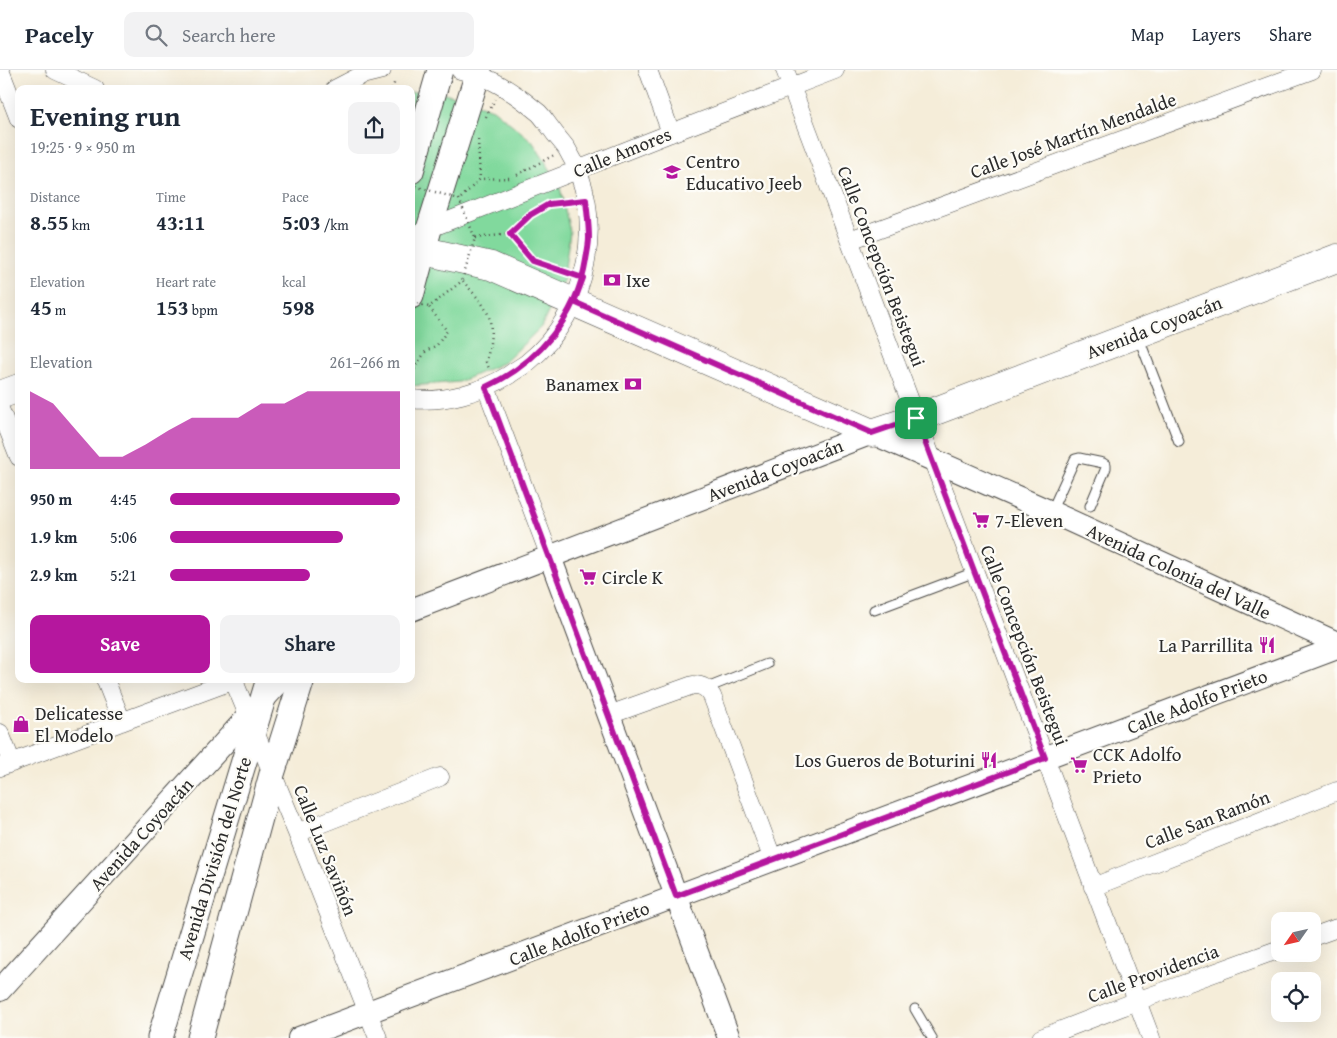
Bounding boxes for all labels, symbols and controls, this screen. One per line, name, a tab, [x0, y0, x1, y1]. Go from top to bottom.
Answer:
search box	[124, 12, 474, 57]
text: Pacely	[25, 17, 94, 52]
icon: search	[142, 21, 170, 49]
text: Search here	[182, 21, 276, 49]
text: Map	[1131, 21, 1164, 48]
text: Layers	[1192, 21, 1241, 48]
text: Share	[1269, 21, 1312, 48]
street label: Calle José Martín Mendalde	[966, 85, 1180, 185]
text: Evening run	[30, 95, 181, 136]
button: share	[348, 102, 400, 154]
street label: Calle Amores	[569, 120, 675, 184]
text: 19:25 · 9 × 950 m	[30, 135, 135, 159]
place label: Centro Educativo Jeeb	[686, 147, 802, 197]
school or university icon: Centro Educativo Jeeb	[662, 162, 682, 182]
street label: Calle Concepción Beistegui	[831, 162, 933, 370]
text: Distance	[30, 187, 80, 207]
text: Time	[156, 187, 186, 207]
text: Pace	[282, 187, 309, 207]
text: 8.55	[30, 207, 69, 238]
text: 43:11	[156, 207, 205, 238]
text: 5:03	[282, 207, 321, 238]
text: km	[69, 215, 90, 235]
text: /km	[321, 215, 349, 235]
place label: Ixe	[626, 266, 650, 294]
bank icon: Ixe	[602, 270, 622, 290]
text: Elevation	[30, 272, 85, 292]
text: Heart rate	[156, 272, 216, 292]
text: kcal	[282, 272, 306, 292]
street label: Avenida Coyoacán	[1082, 288, 1226, 366]
text: 45	[30, 292, 52, 323]
text: 153	[156, 292, 189, 323]
text: 598	[282, 292, 315, 323]
text: m	[52, 300, 66, 320]
text: bpm	[189, 300, 218, 320]
text: Elevation	[30, 350, 93, 374]
text: 261–266 m	[330, 350, 400, 374]
place label: Banamex	[546, 370, 619, 398]
bank icon: Banamex	[623, 374, 643, 394]
pin	[895, 397, 937, 439]
icon: arrive	[902, 404, 930, 432]
street label: Avenida Coyoacán	[703, 431, 847, 509]
text: 950 m	[30, 487, 72, 511]
text: 4:45	[110, 487, 137, 511]
place label: 7-Eleven	[995, 506, 1063, 534]
supermarket icon: 7-Eleven	[971, 510, 991, 530]
street label: Avenida Colonia del Valle	[1082, 516, 1276, 626]
text: 1.9 km	[30, 525, 77, 549]
text: 5:06	[110, 525, 137, 549]
street label: Calle Concepción Beistegui	[974, 541, 1076, 749]
text: 2.9 km	[30, 563, 77, 587]
text: 5:21	[110, 563, 137, 587]
place label: Circle K	[602, 563, 664, 591]
supermarket icon: Circle K	[578, 567, 598, 587]
button: Save	[30, 615, 210, 673]
button: Share	[220, 615, 400, 673]
place label: La Parrillita	[1159, 631, 1253, 659]
restaurant icon: La Parrillita	[1257, 635, 1277, 655]
street label: Calle Adolfo Prieto	[1123, 661, 1271, 741]
place label: Delicatesse El Modelo	[35, 699, 123, 749]
shop icon: Delicatesse El Modelo	[11, 714, 31, 734]
place label: CCK Adolfo Prieto	[1093, 740, 1182, 790]
place label: Los Gueros de Boturini	[795, 746, 975, 774]
restaurant icon: Los Gueros de Boturini	[979, 750, 999, 770]
street label: Avenida División del Norte	[170, 753, 258, 963]
supermarket icon: CCK Adolfo Prieto	[1069, 755, 1089, 775]
street label: Avenida Coyoacán	[83, 771, 200, 897]
street label: Calle Luz Saviñón	[287, 780, 365, 920]
street label: Calle San Ramón	[1140, 782, 1274, 856]
street label: Calle Adolfo Prieto	[505, 893, 653, 973]
north arrow	[1271, 912, 1321, 962]
map controls	[1271, 912, 1321, 1022]
street label: Calle Providencia	[1084, 936, 1222, 1010]
button: locate	[1271, 972, 1321, 1022]

